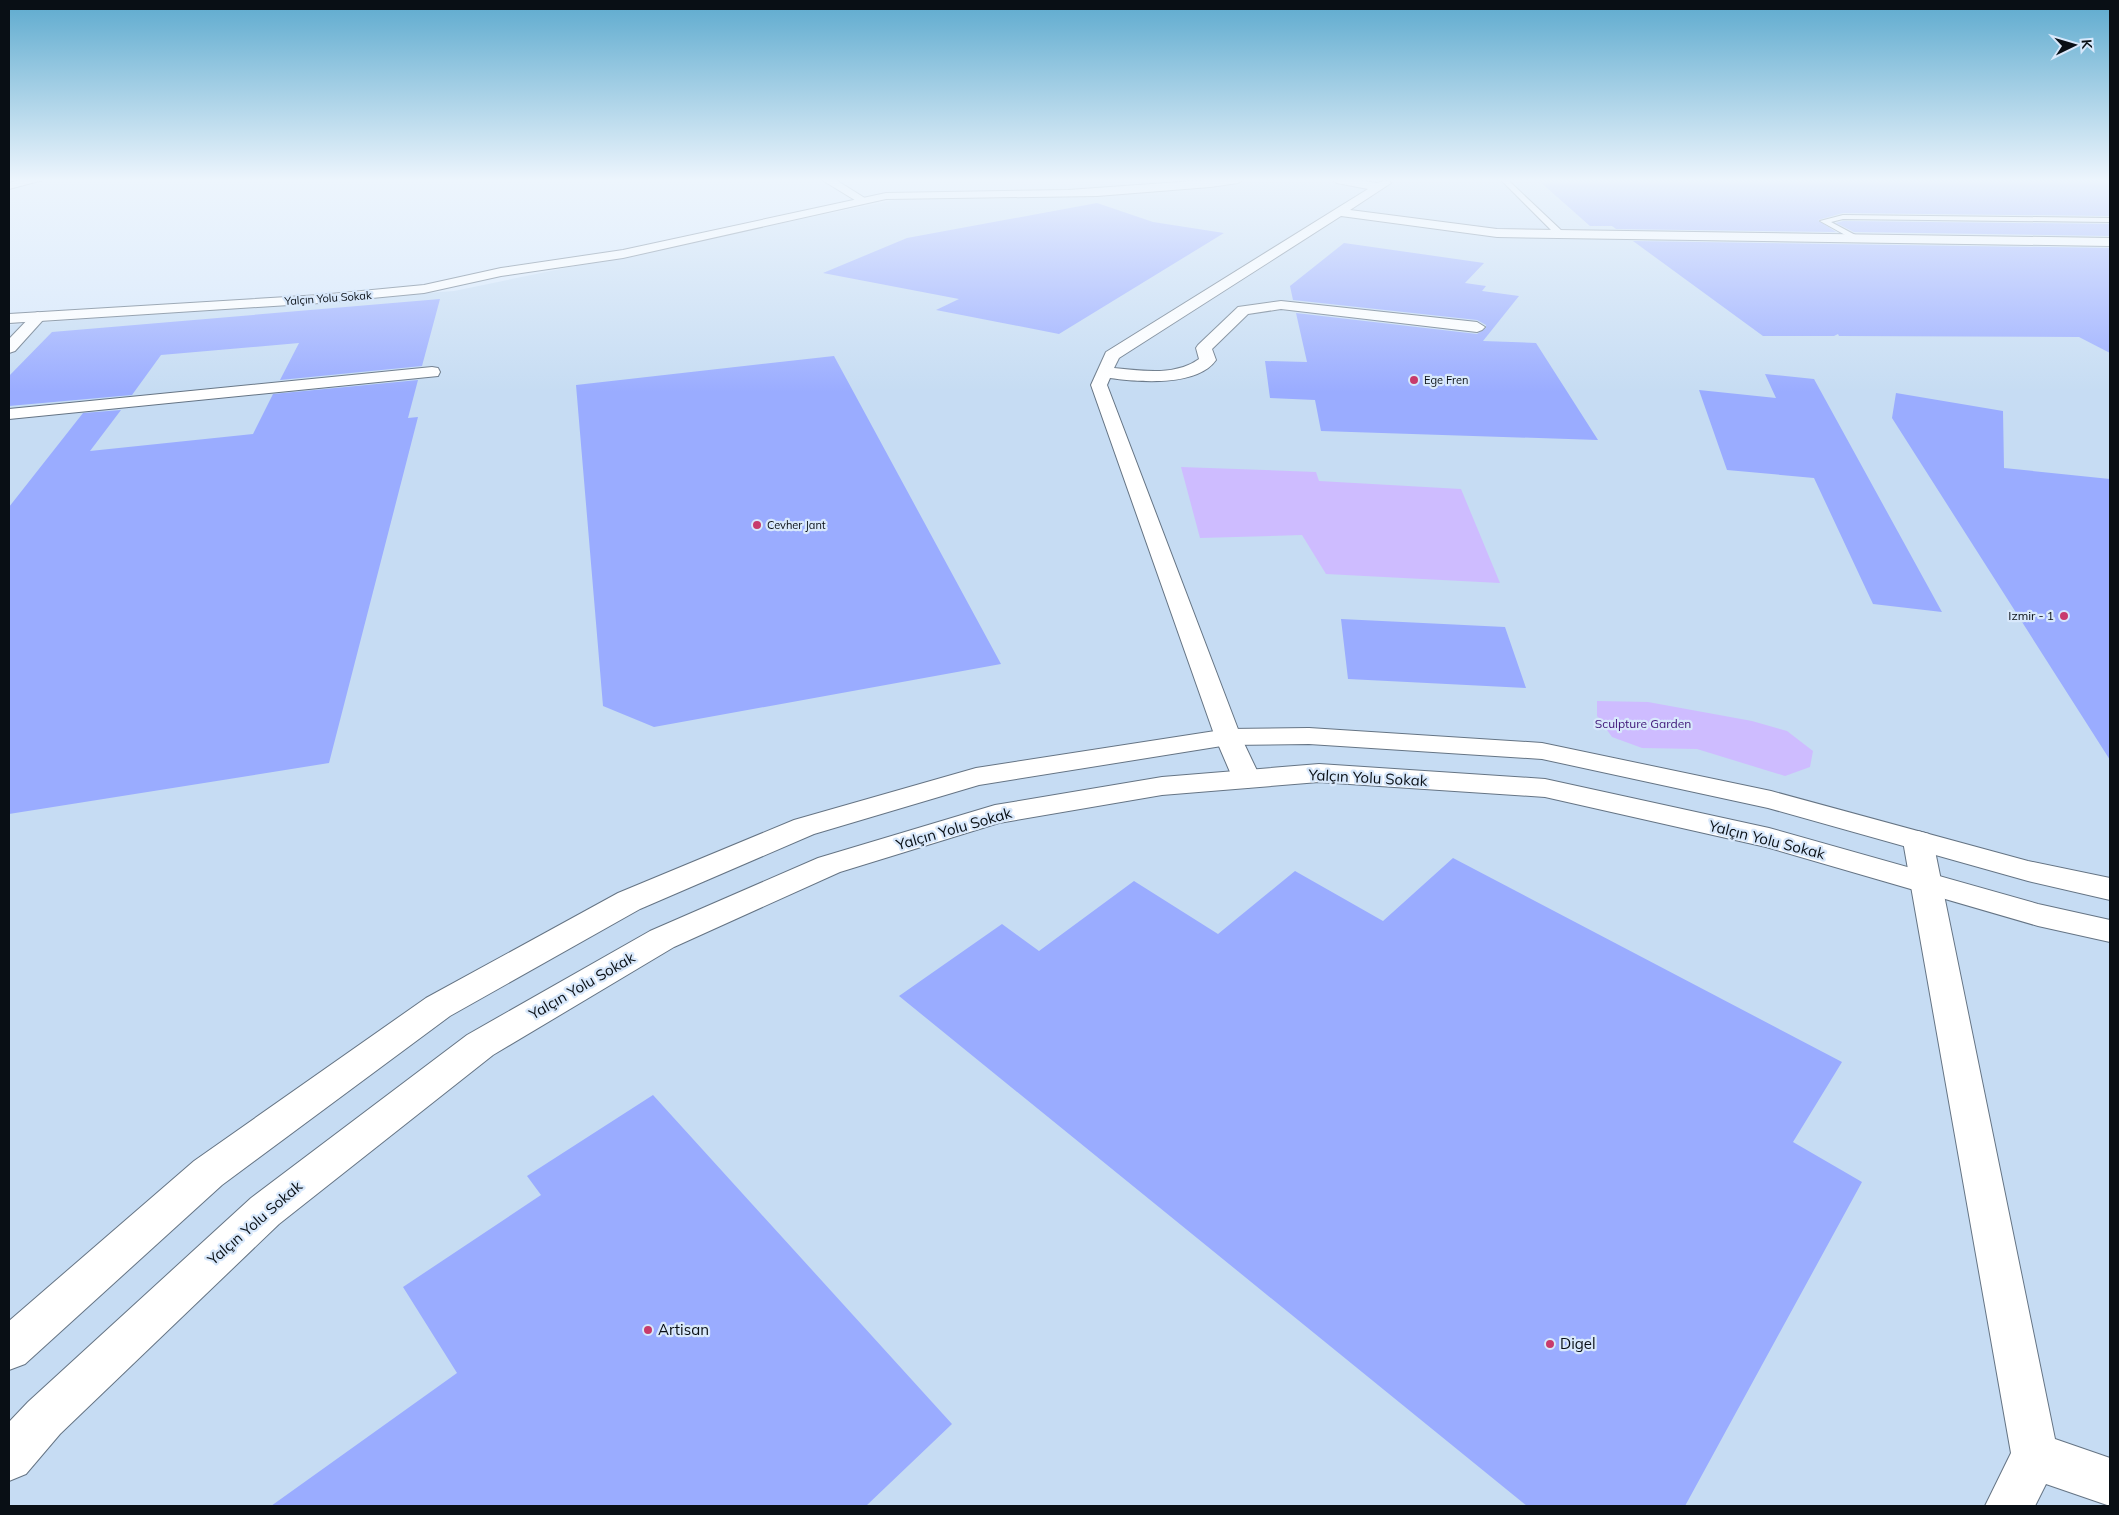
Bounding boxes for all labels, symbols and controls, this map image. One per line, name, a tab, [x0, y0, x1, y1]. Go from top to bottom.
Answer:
north arrow	[2049, 20, 2099, 70]
text: K	[2078, 38, 2096, 50]
street label: Yalçın Yolu Sokak	[283, 288, 372, 308]
place label: Ege Fren	[1424, 373, 1468, 387]
marker: Ege Fren	[1408, 374, 1420, 386]
place label: Cevher Jant	[767, 518, 826, 532]
marker: Cevher Jant	[751, 519, 763, 531]
place label: Izmir - 1	[2008, 608, 2054, 623]
marker: Izmir - 1	[2058, 610, 2070, 622]
park label: Sculpture Garden	[1595, 716, 1691, 731]
street label: Yalçın Yolu Sokak	[1307, 765, 1428, 790]
street label: Yalçın Yolu Sokak	[893, 803, 1014, 854]
street label: Yalçın Yolu Sokak	[1706, 816, 1827, 863]
street label: Yalçın Yolu Sokak	[525, 947, 638, 1024]
street label: Yalçın Yolu Sokak	[203, 1176, 306, 1270]
place label: Artisan	[658, 1320, 709, 1339]
marker: Artisan	[642, 1324, 654, 1336]
place label: Digel	[1560, 1334, 1596, 1353]
marker: Digel	[1544, 1338, 1556, 1350]

